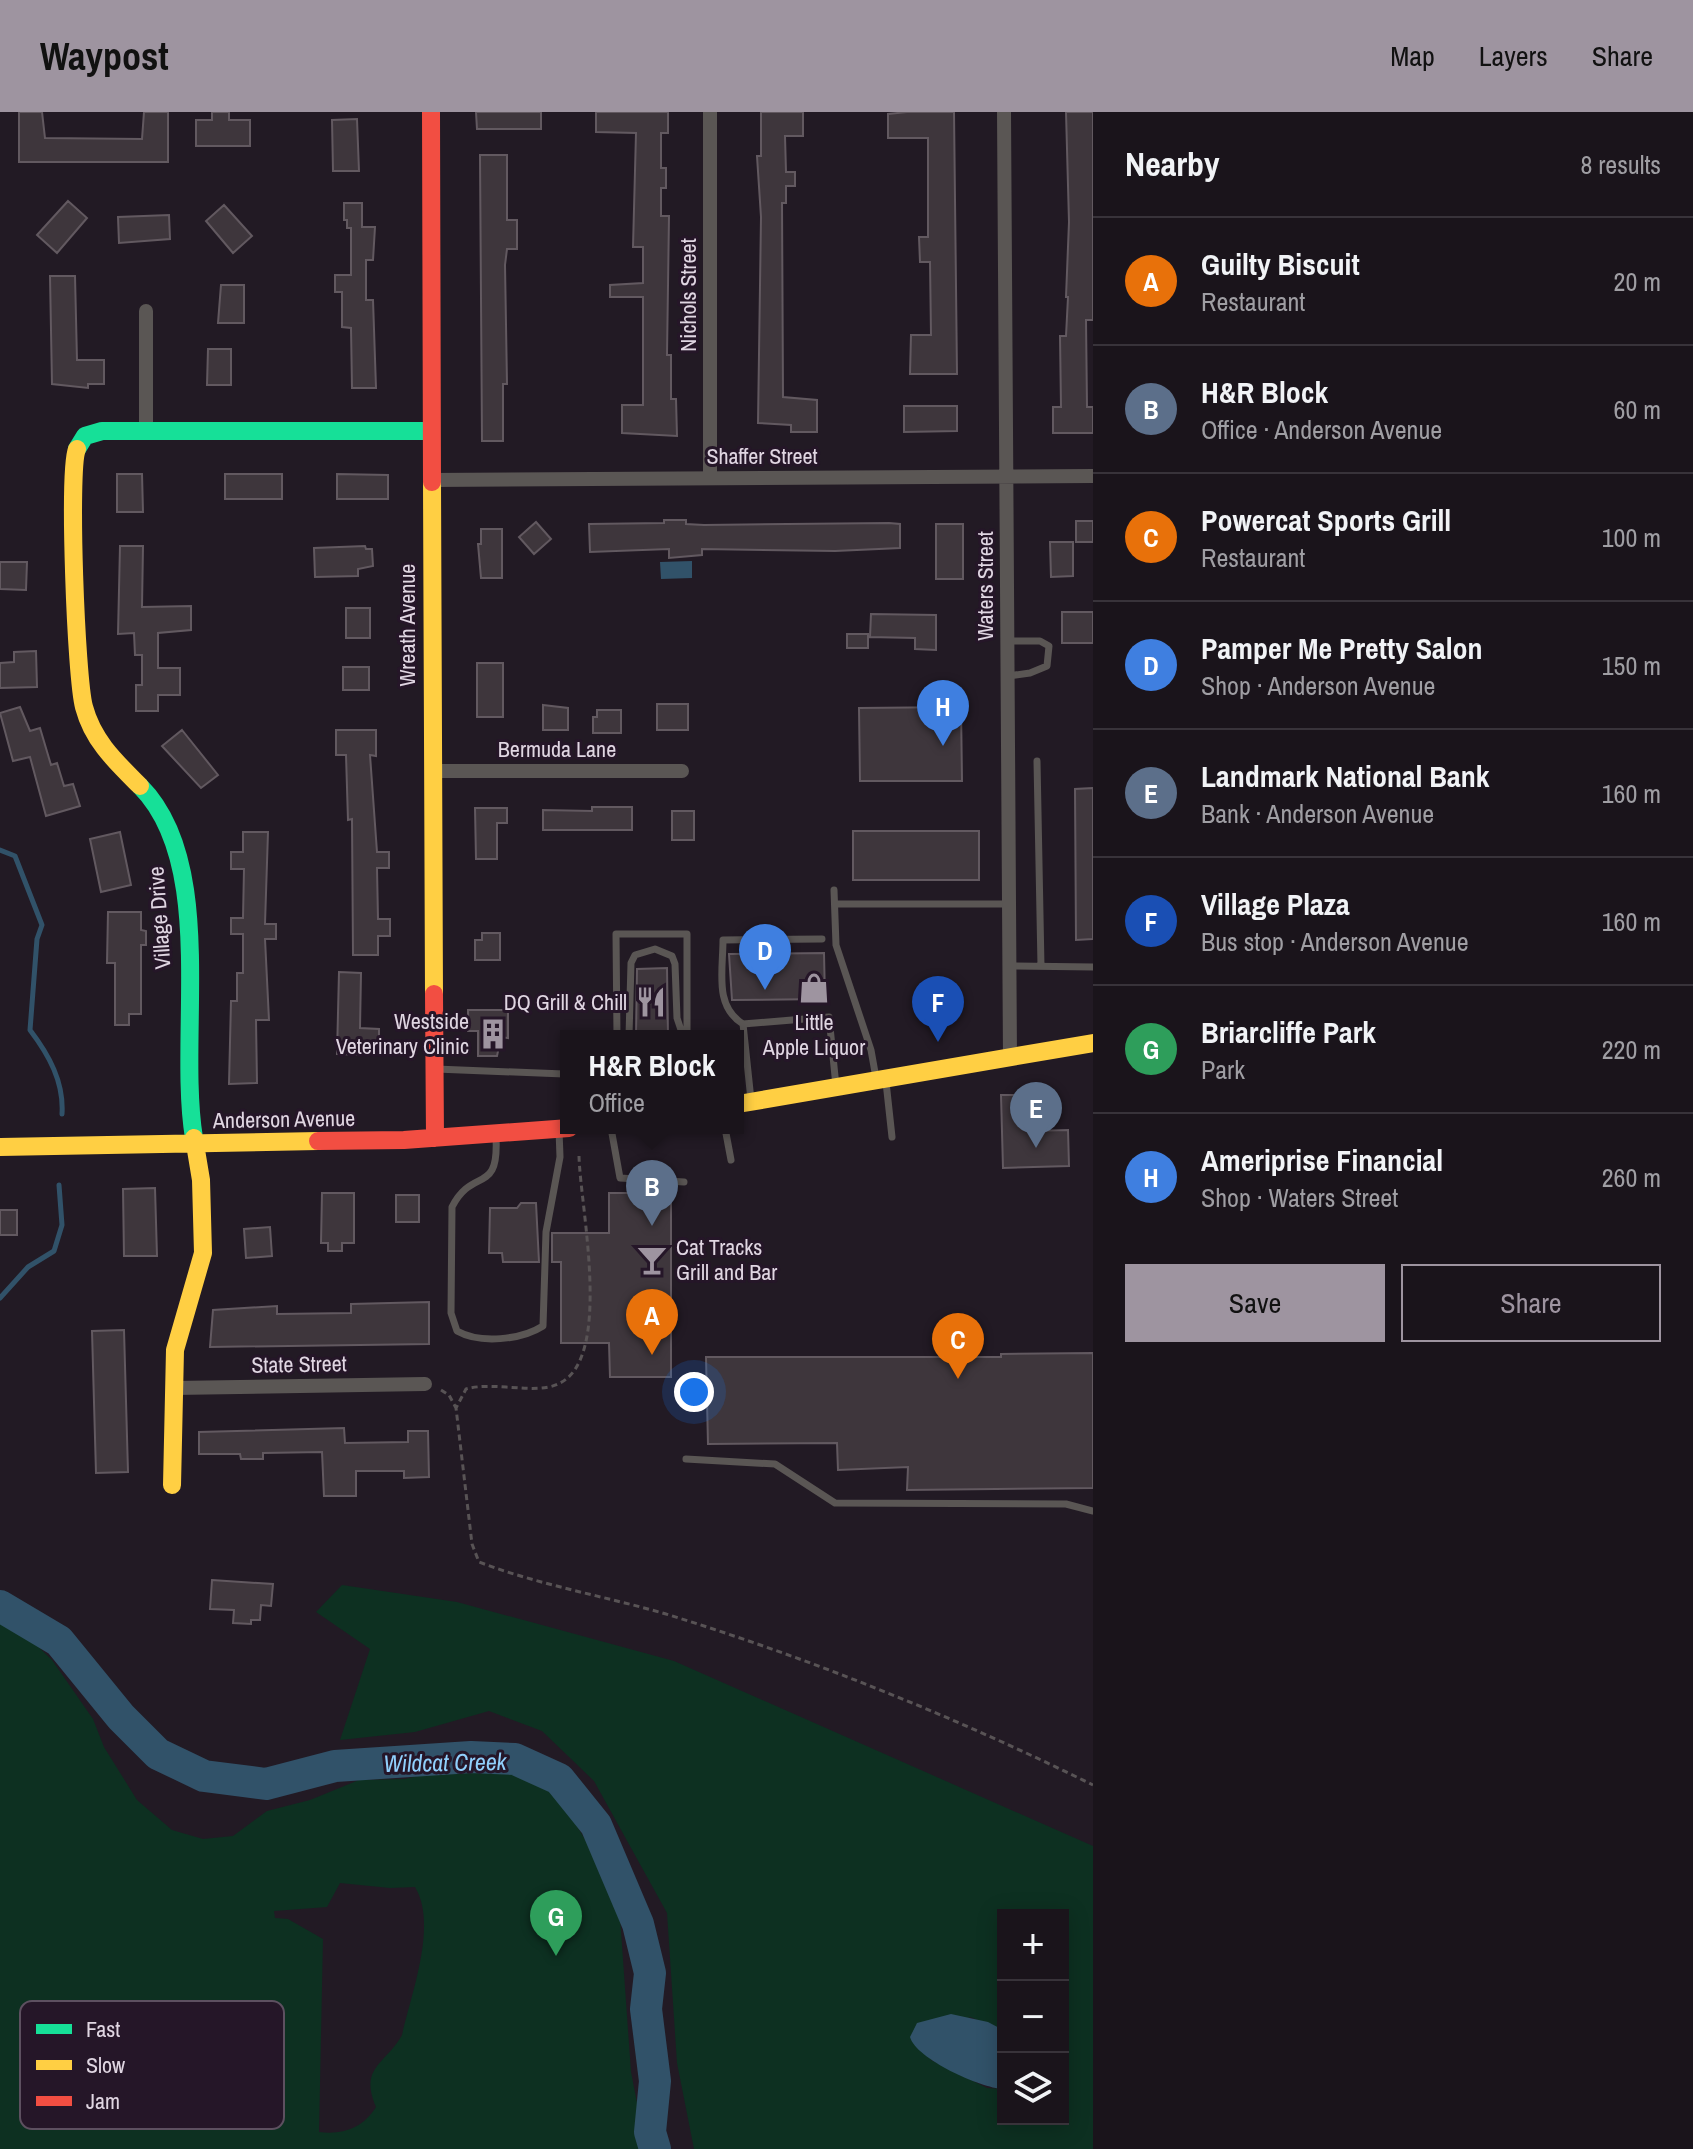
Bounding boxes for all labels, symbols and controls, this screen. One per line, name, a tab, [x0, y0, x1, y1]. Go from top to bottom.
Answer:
text: Waypost	[40, 31, 169, 82]
text: Map	[1390, 37, 1435, 75]
text: Layers	[1479, 37, 1548, 75]
text: Share	[1592, 37, 1653, 75]
text: Nearby	[1125, 141, 1220, 187]
text: 8 results	[1580, 147, 1661, 182]
street label: Nichols Street	[673, 238, 703, 352]
text: Guilty Biscuit	[1201, 244, 1360, 284]
text: A	[1143, 264, 1159, 299]
text: 20 m	[1614, 264, 1661, 299]
text: Restaurant	[1201, 284, 1305, 319]
text: H&R Block	[1201, 372, 1328, 412]
text: B	[1143, 392, 1159, 427]
text: 60 m	[1614, 392, 1661, 427]
text: Office · Anderson Avenue	[1201, 412, 1442, 447]
street label: Shaffer Street	[706, 441, 818, 471]
text: Powercat Sports Grill	[1201, 500, 1451, 540]
text: C	[1143, 520, 1159, 555]
text: 100 m	[1602, 520, 1661, 555]
street label: Waters Street	[970, 531, 1000, 641]
text: Restaurant	[1201, 540, 1305, 575]
street label: Wreath Avenue	[392, 564, 422, 686]
text: Pamper Me Pretty Salon	[1201, 628, 1483, 668]
text: D	[1143, 648, 1159, 683]
text: 150 m	[1602, 648, 1661, 683]
text: Shop · Anderson Avenue	[1201, 668, 1435, 703]
pin: H	[917, 680, 969, 746]
street label: Bermuda Lane	[498, 734, 616, 764]
text: Landmark National Bank	[1201, 756, 1489, 796]
text: E	[1144, 776, 1158, 811]
text: 160 m	[1602, 776, 1661, 811]
text: Bank · Anderson Avenue	[1201, 796, 1434, 831]
street label: Village Drive	[140, 866, 178, 970]
text: Village Plaza	[1201, 884, 1350, 924]
text: F	[1144, 904, 1158, 939]
text: 160 m	[1602, 904, 1661, 939]
pin: D	[739, 924, 791, 990]
text: Bus stop · Anderson Avenue	[1201, 924, 1469, 959]
shop icon: Little Apple Liquor	[797, 971, 831, 1005]
pin: F	[912, 976, 964, 1042]
restaurant icon: DQ Grill & Chill	[634, 985, 668, 1019]
place label: DQ Grill & Chill	[504, 987, 627, 1017]
place label: Westside Veterinary Clinic	[336, 1006, 469, 1061]
place label: Little Apple Liquor	[762, 1007, 865, 1062]
text: Briarcliffe Park	[1201, 1012, 1376, 1052]
building icon: Westside Veterinary Clinic	[476, 1017, 510, 1051]
popup	[560, 1030, 744, 1134]
text: G	[1143, 1032, 1159, 1067]
text: 220 m	[1602, 1032, 1661, 1067]
text: H&R Block	[588, 1045, 716, 1085]
text: Park	[1201, 1052, 1245, 1087]
pin: E	[1010, 1082, 1062, 1148]
text: Office	[588, 1085, 645, 1120]
street label: Anderson Avenue	[212, 1103, 355, 1135]
text: Ameriprise Financial	[1201, 1140, 1443, 1180]
pin: B	[626, 1160, 678, 1226]
text: H	[1143, 1160, 1159, 1195]
text: 260 m	[1602, 1160, 1661, 1195]
text: Shop · Waters Street	[1201, 1180, 1398, 1215]
place label: Cat Tracks Grill and Bar	[676, 1232, 777, 1287]
bar icon: Cat Tracks Grill and Bar	[635, 1243, 669, 1277]
button: Save	[1125, 1264, 1385, 1342]
button: Share	[1401, 1264, 1661, 1342]
pin: A	[626, 1289, 678, 1355]
pin: C	[932, 1313, 984, 1379]
street label: State Street	[251, 1348, 347, 1380]
your location	[674, 1372, 714, 1412]
water label: Wildcat Creek	[383, 1745, 508, 1779]
pin: G	[530, 1890, 582, 1956]
map controls	[997, 1909, 1069, 2125]
button: +	[997, 1909, 1069, 1981]
button: −	[997, 1981, 1069, 2053]
legend	[20, 2001, 284, 2129]
text: Fast	[86, 2014, 120, 2044]
text: Slow	[86, 2050, 125, 2080]
button: layers	[997, 2053, 1069, 2125]
text: Jam	[86, 2086, 120, 2116]

